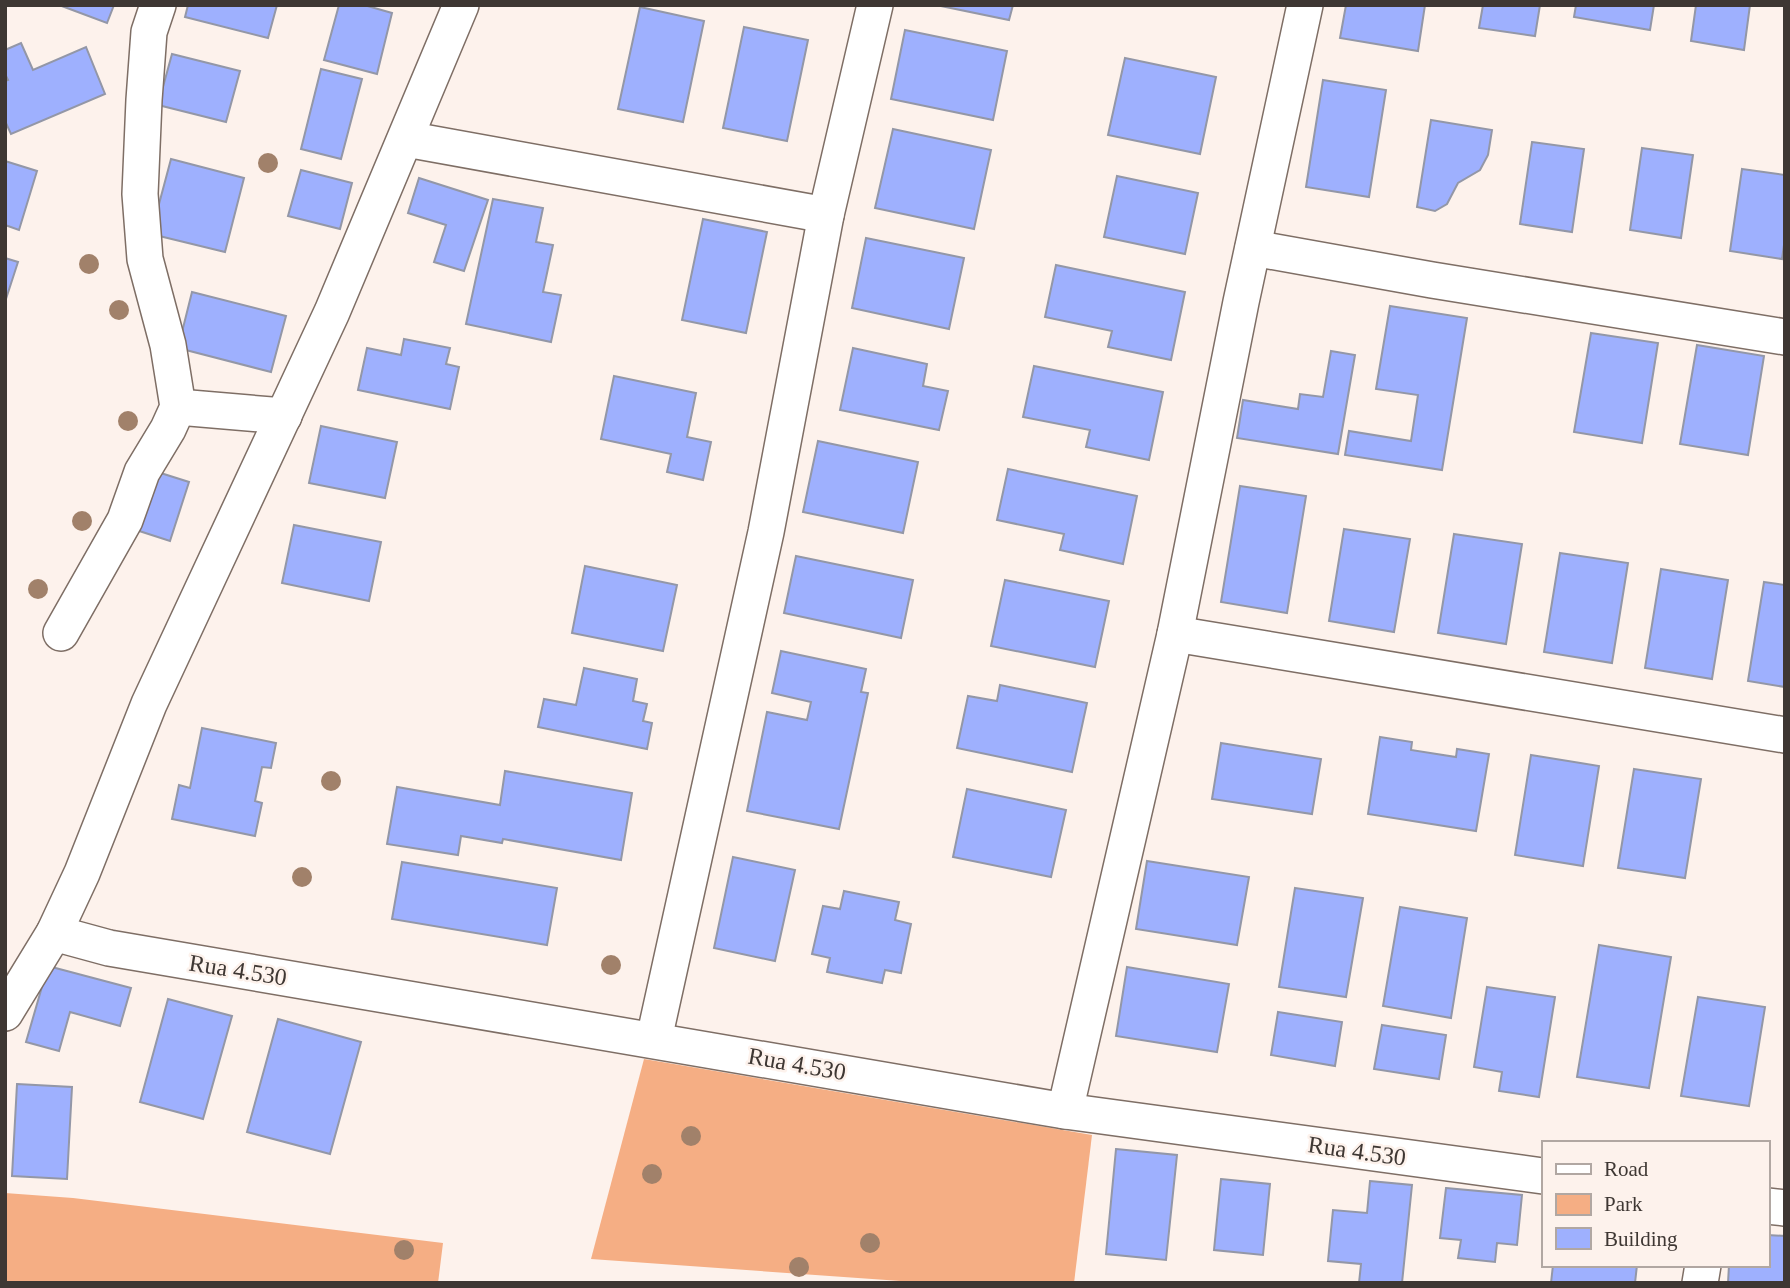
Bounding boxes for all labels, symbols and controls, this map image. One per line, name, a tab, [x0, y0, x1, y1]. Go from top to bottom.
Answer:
street label: Rua 4.530	[187, 949, 289, 991]
street label: Rua 4.530	[746, 1043, 848, 1085]
street label: Rua 4.530	[1306, 1131, 1408, 1171]
legend	[1542, 1141, 1769, 1267]
text: Road	[1604, 1157, 1649, 1181]
text: Park	[1604, 1192, 1643, 1216]
text: Building	[1604, 1227, 1678, 1251]

